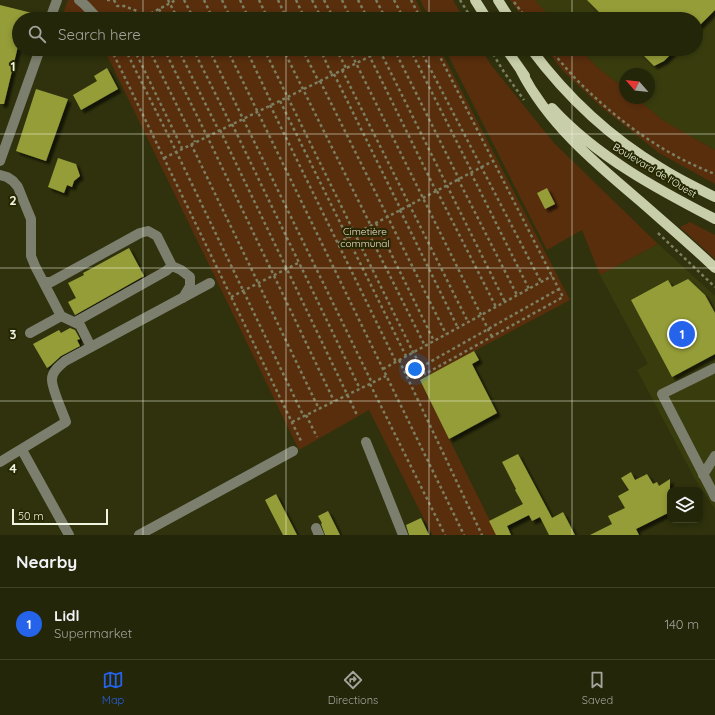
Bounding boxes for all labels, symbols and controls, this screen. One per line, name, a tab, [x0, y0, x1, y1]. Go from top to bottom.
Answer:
search box	[12, 12, 703, 56]
icon: search	[26, 23, 48, 45]
text: Search here	[58, 25, 141, 44]
text: 1	[10, 58, 16, 74]
north arrow	[619, 68, 655, 104]
street label: Boulevard de l'Ouest	[610, 140, 700, 201]
text: 2	[9, 192, 17, 208]
park label: Cimetière communal	[340, 225, 390, 250]
pin: 1	[669, 319, 695, 349]
text: 3	[10, 326, 17, 342]
your location	[405, 359, 425, 379]
text: 4	[9, 460, 17, 476]
map controls	[667, 487, 703, 523]
button: layers	[667, 487, 703, 523]
scale bar	[12, 507, 108, 526]
text: 50 m	[18, 509, 44, 523]
text: Nearby	[16, 551, 77, 572]
text: Lidl	[54, 606, 79, 625]
text: 1	[26, 616, 32, 632]
text: 140 m	[664, 616, 699, 632]
text: Supermarket	[54, 625, 132, 641]
tab: Map	[102, 669, 124, 707]
tab: Directions	[328, 669, 378, 707]
tab: Saved	[582, 669, 613, 707]

